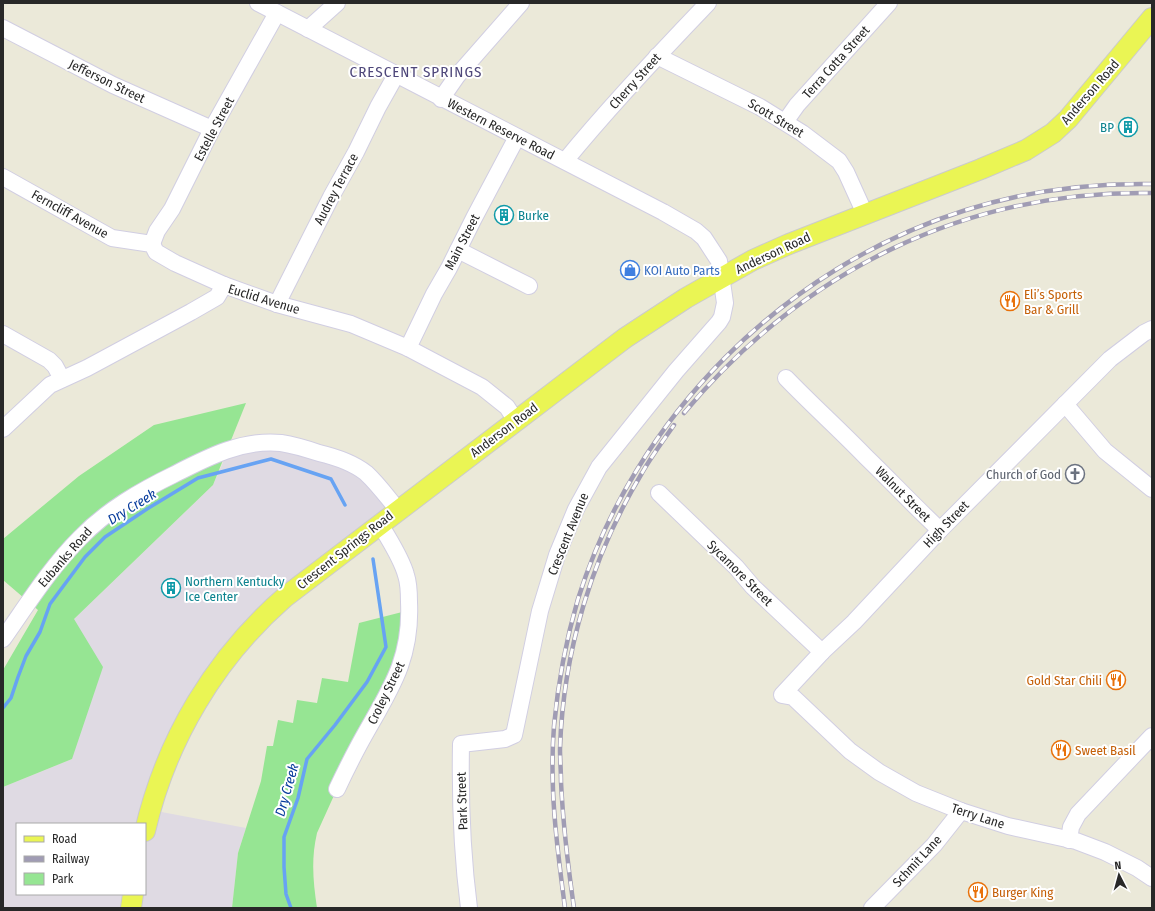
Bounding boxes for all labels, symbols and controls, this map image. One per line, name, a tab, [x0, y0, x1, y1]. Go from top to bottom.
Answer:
street label: Terra Cotta Street	[799, 22, 873, 102]
street label: Cherry Street	[606, 50, 664, 112]
street label: Jefferson Street	[66, 56, 148, 106]
street label: Anderson Road	[1058, 57, 1122, 127]
district label: CRESCENT SPRINGS	[350, 63, 482, 81]
street label: Estelle Street	[191, 94, 237, 164]
street label: Western Reserve Road	[445, 95, 557, 163]
street label: Scott Street	[746, 96, 807, 141]
building icon: BP	[1117, 116, 1139, 138]
place label: BP	[1100, 120, 1114, 135]
street label: Audrey Terrace	[311, 151, 361, 227]
street label: Ferncliff Avenue	[29, 187, 111, 241]
building icon: Burke	[493, 204, 515, 226]
place label: Burke	[518, 208, 549, 223]
street label: Main Street	[442, 211, 483, 272]
street label: Anderson Road	[733, 229, 813, 277]
shop icon: KOI Auto Parts	[619, 259, 641, 281]
place label: KOI Auto Parts	[644, 263, 720, 278]
street label: Euclid Avenue	[226, 281, 302, 317]
place label: Eli’s Sports Bar & Grill	[1024, 287, 1083, 317]
restaurant icon: Eli’s Sports Bar & Grill	[999, 290, 1021, 312]
street label: Anderson Road	[467, 400, 541, 460]
street label: Walnut Street	[872, 463, 934, 525]
church icon: Church of God	[1064, 463, 1086, 485]
place label: Church of God	[986, 467, 1061, 482]
water label: Dry Creek	[105, 485, 159, 529]
street label: Crescent Avenue	[545, 491, 591, 577]
street label: High Street	[920, 497, 972, 550]
street label: Crescent Springs Road	[294, 508, 396, 592]
street label: Eubanks Road	[35, 524, 95, 590]
street label: Sycamore Street	[704, 537, 776, 609]
place label: Northern Kentucky Ice Center	[185, 574, 285, 604]
building icon: Northern Kentucky Ice Center	[160, 577, 182, 599]
street label: Croley Street	[364, 658, 408, 727]
restaurant icon: Gold Star Chili	[1105, 669, 1127, 691]
place label: Gold Star Chili	[1026, 673, 1102, 688]
restaurant icon: Sweet Basil	[1050, 739, 1072, 761]
place label: Sweet Basil	[1075, 743, 1136, 758]
water label: Dry Creek	[271, 762, 303, 818]
street label: Park Street	[453, 771, 471, 830]
street label: Terry Lane	[950, 800, 1006, 832]
legend	[16, 823, 146, 895]
text: Road	[52, 832, 77, 846]
street label: Schmit Lane	[889, 832, 945, 890]
text: Railway	[52, 852, 90, 866]
north arrow	[1099, 855, 1139, 895]
text: N	[1114, 859, 1122, 872]
text: Park	[52, 872, 74, 886]
restaurant icon: Burger King	[967, 881, 989, 903]
place label: Burger King	[992, 885, 1054, 900]

